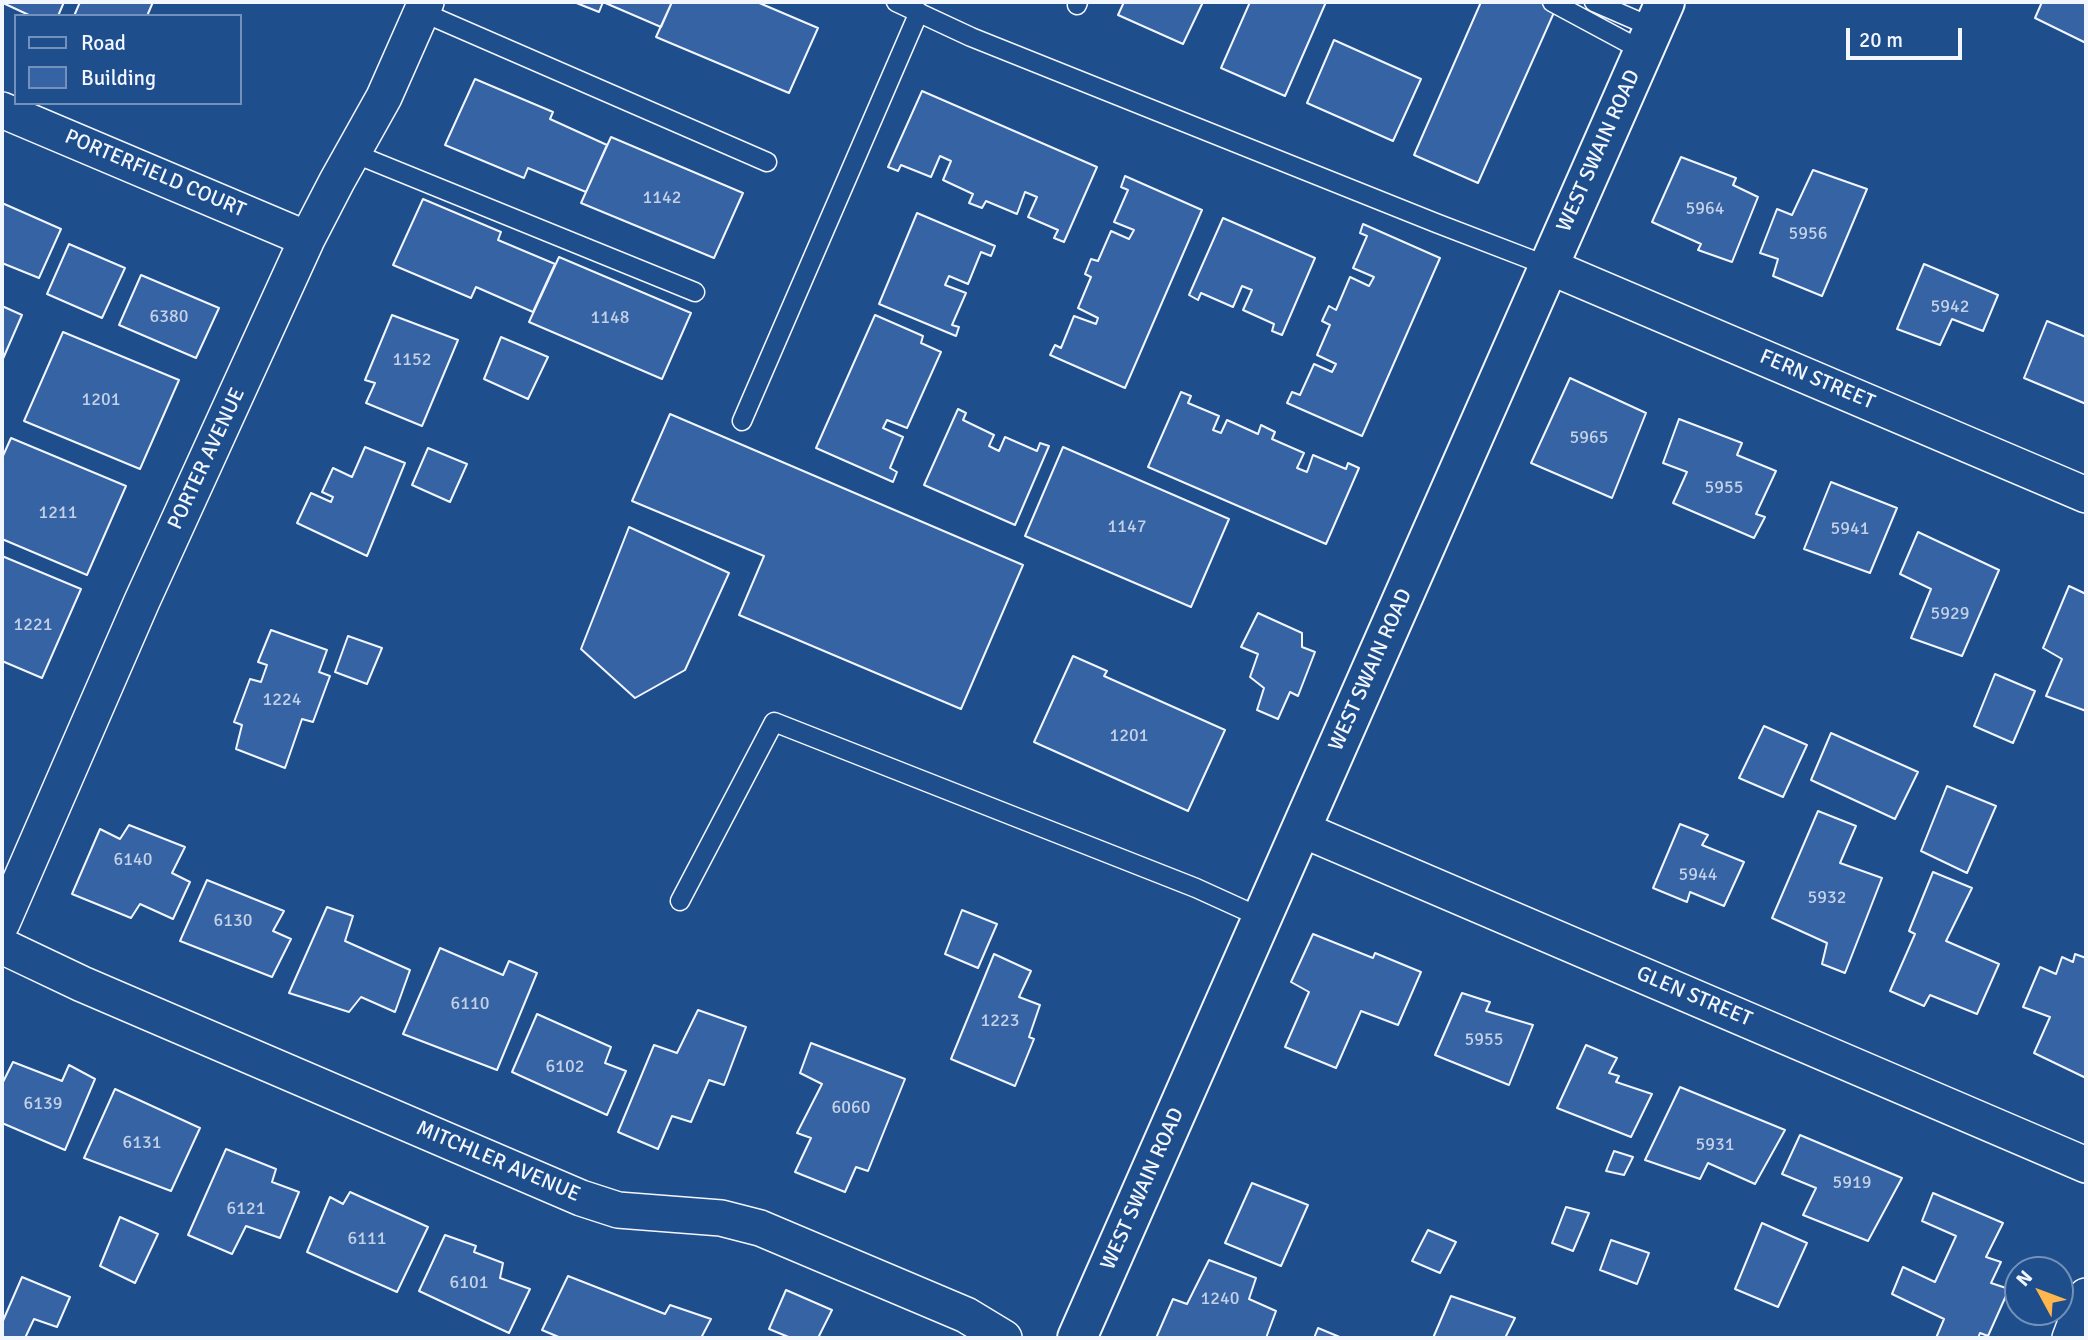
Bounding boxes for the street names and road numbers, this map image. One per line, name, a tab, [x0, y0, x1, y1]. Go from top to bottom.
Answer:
street label: WEST SWAIN ROAD	[1552, 66, 1646, 236]
street label: PORTERFIELD COURT	[61, 125, 249, 223]
street label: FERN STREET	[1756, 344, 1878, 416]
street label: PORTER AVENUE	[163, 384, 251, 534]
street label: WEST SWAIN ROAD	[1324, 585, 1418, 755]
street label: GLEN STREET	[1632, 961, 1756, 1033]
street label: WEST SWAIN ROAD	[1096, 1104, 1190, 1274]
street label: MITCHLER AVENUE	[412, 1116, 584, 1208]

